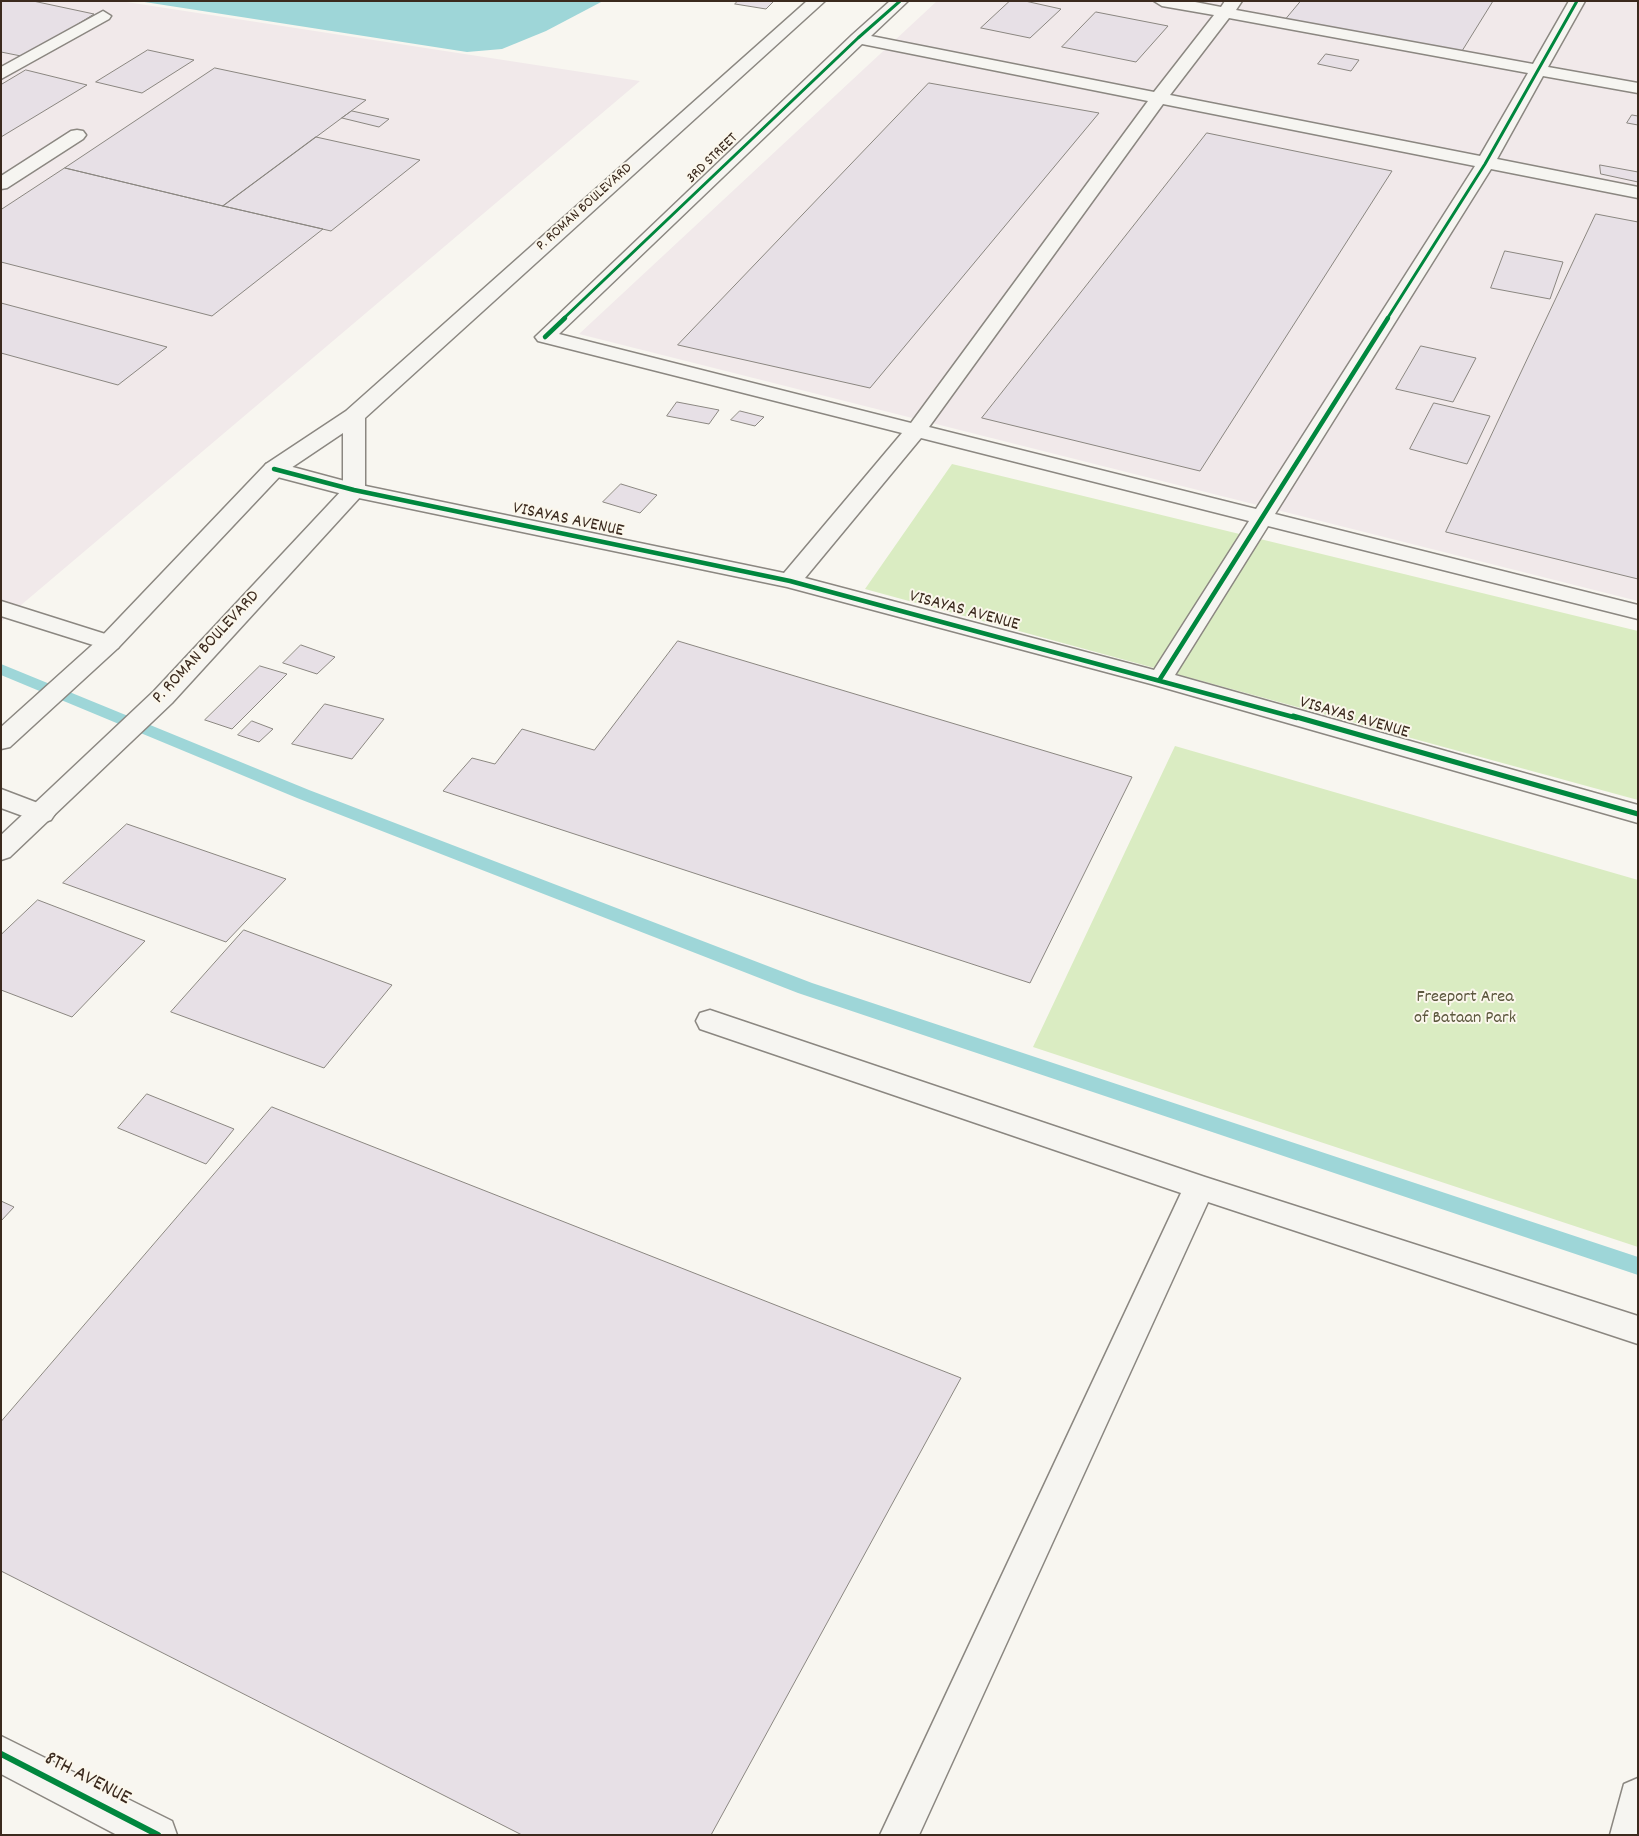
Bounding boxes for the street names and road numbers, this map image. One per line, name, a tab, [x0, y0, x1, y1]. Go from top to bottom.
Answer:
street label: 3RD STREET	[683, 130, 743, 188]
street label: P. ROMAN BOULEVARD	[533, 160, 637, 256]
street label: VISAYAS AVENUE	[511, 499, 625, 543]
street label: P. ROMAN BOULEVARD	[149, 587, 265, 709]
street label: VISAYAS AVENUE	[907, 587, 1021, 637]
street label: VISAYAS AVENUE	[1297, 693, 1411, 745]
street label: 8TH AVENUE	[40, 1748, 134, 1812]

